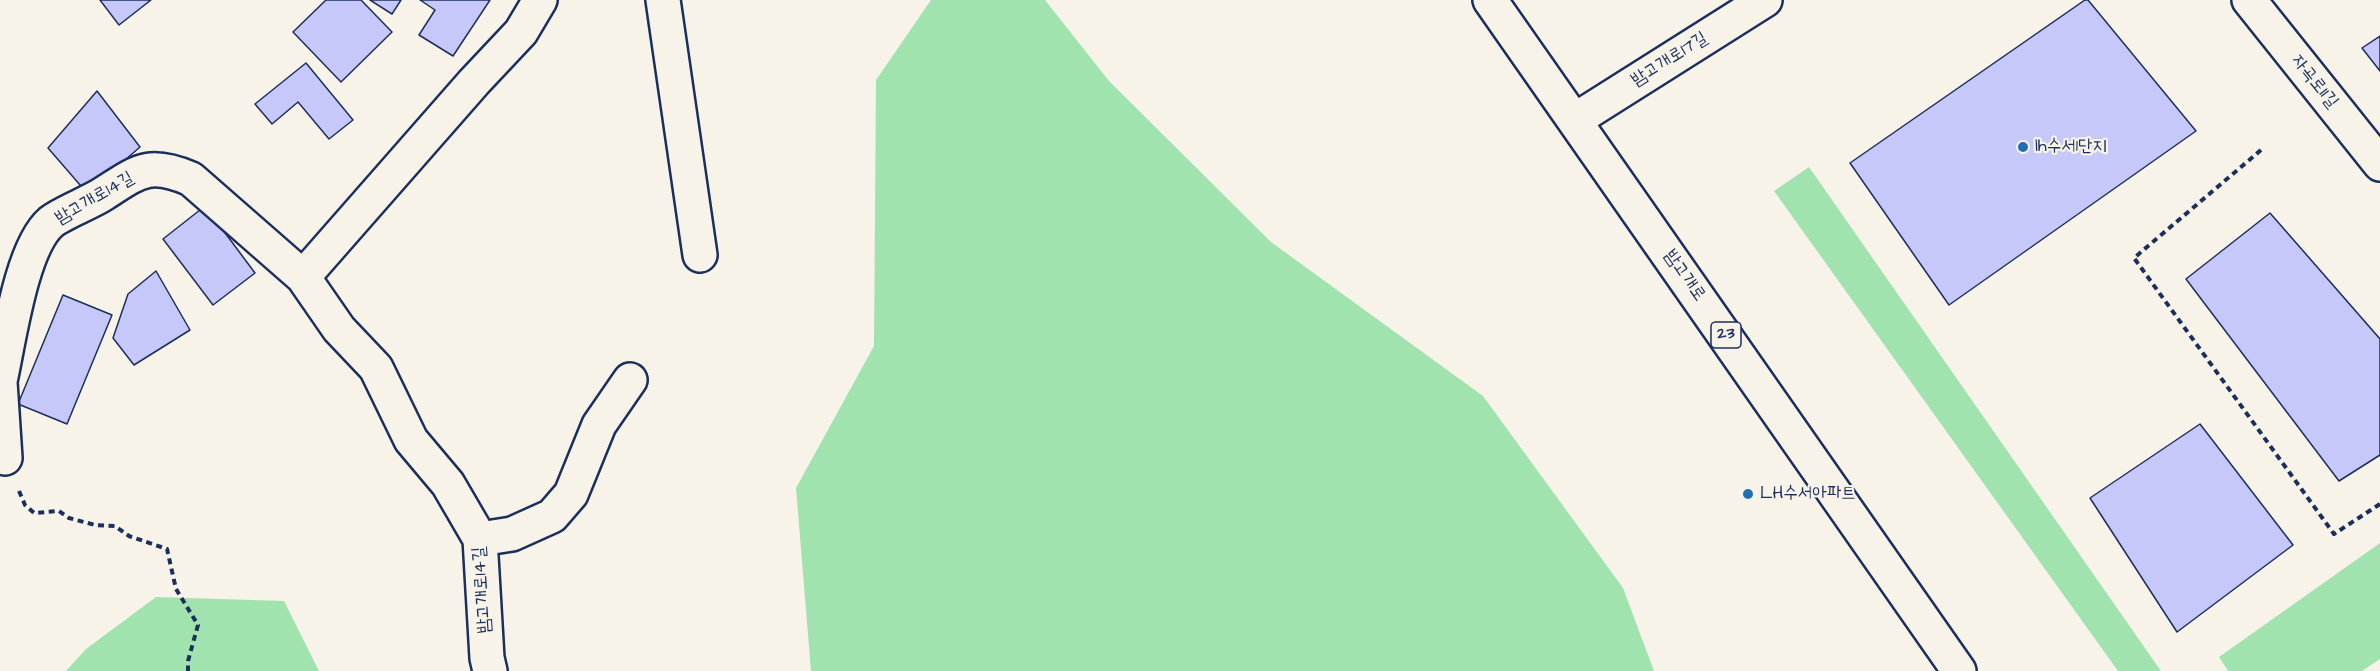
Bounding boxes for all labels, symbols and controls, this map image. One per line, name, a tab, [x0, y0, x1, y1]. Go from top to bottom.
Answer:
street label: 밤고개로17길	[1628, 28, 1712, 92]
street label: 자곡로11길	[2286, 51, 2342, 113]
place label: lh수서1단지	[2035, 136, 2107, 158]
marker: lh수서1단지	[2016, 140, 2030, 154]
street label: 밤고개로14길	[52, 168, 138, 230]
street label: 밤고개로	[1659, 246, 1709, 306]
road number: 23	[1711, 322, 1741, 348]
place label: LH수서아파트	[1760, 483, 1856, 505]
marker: LH수서아파트	[1741, 487, 1755, 501]
street label: 밤고개로14길	[469, 546, 497, 634]

